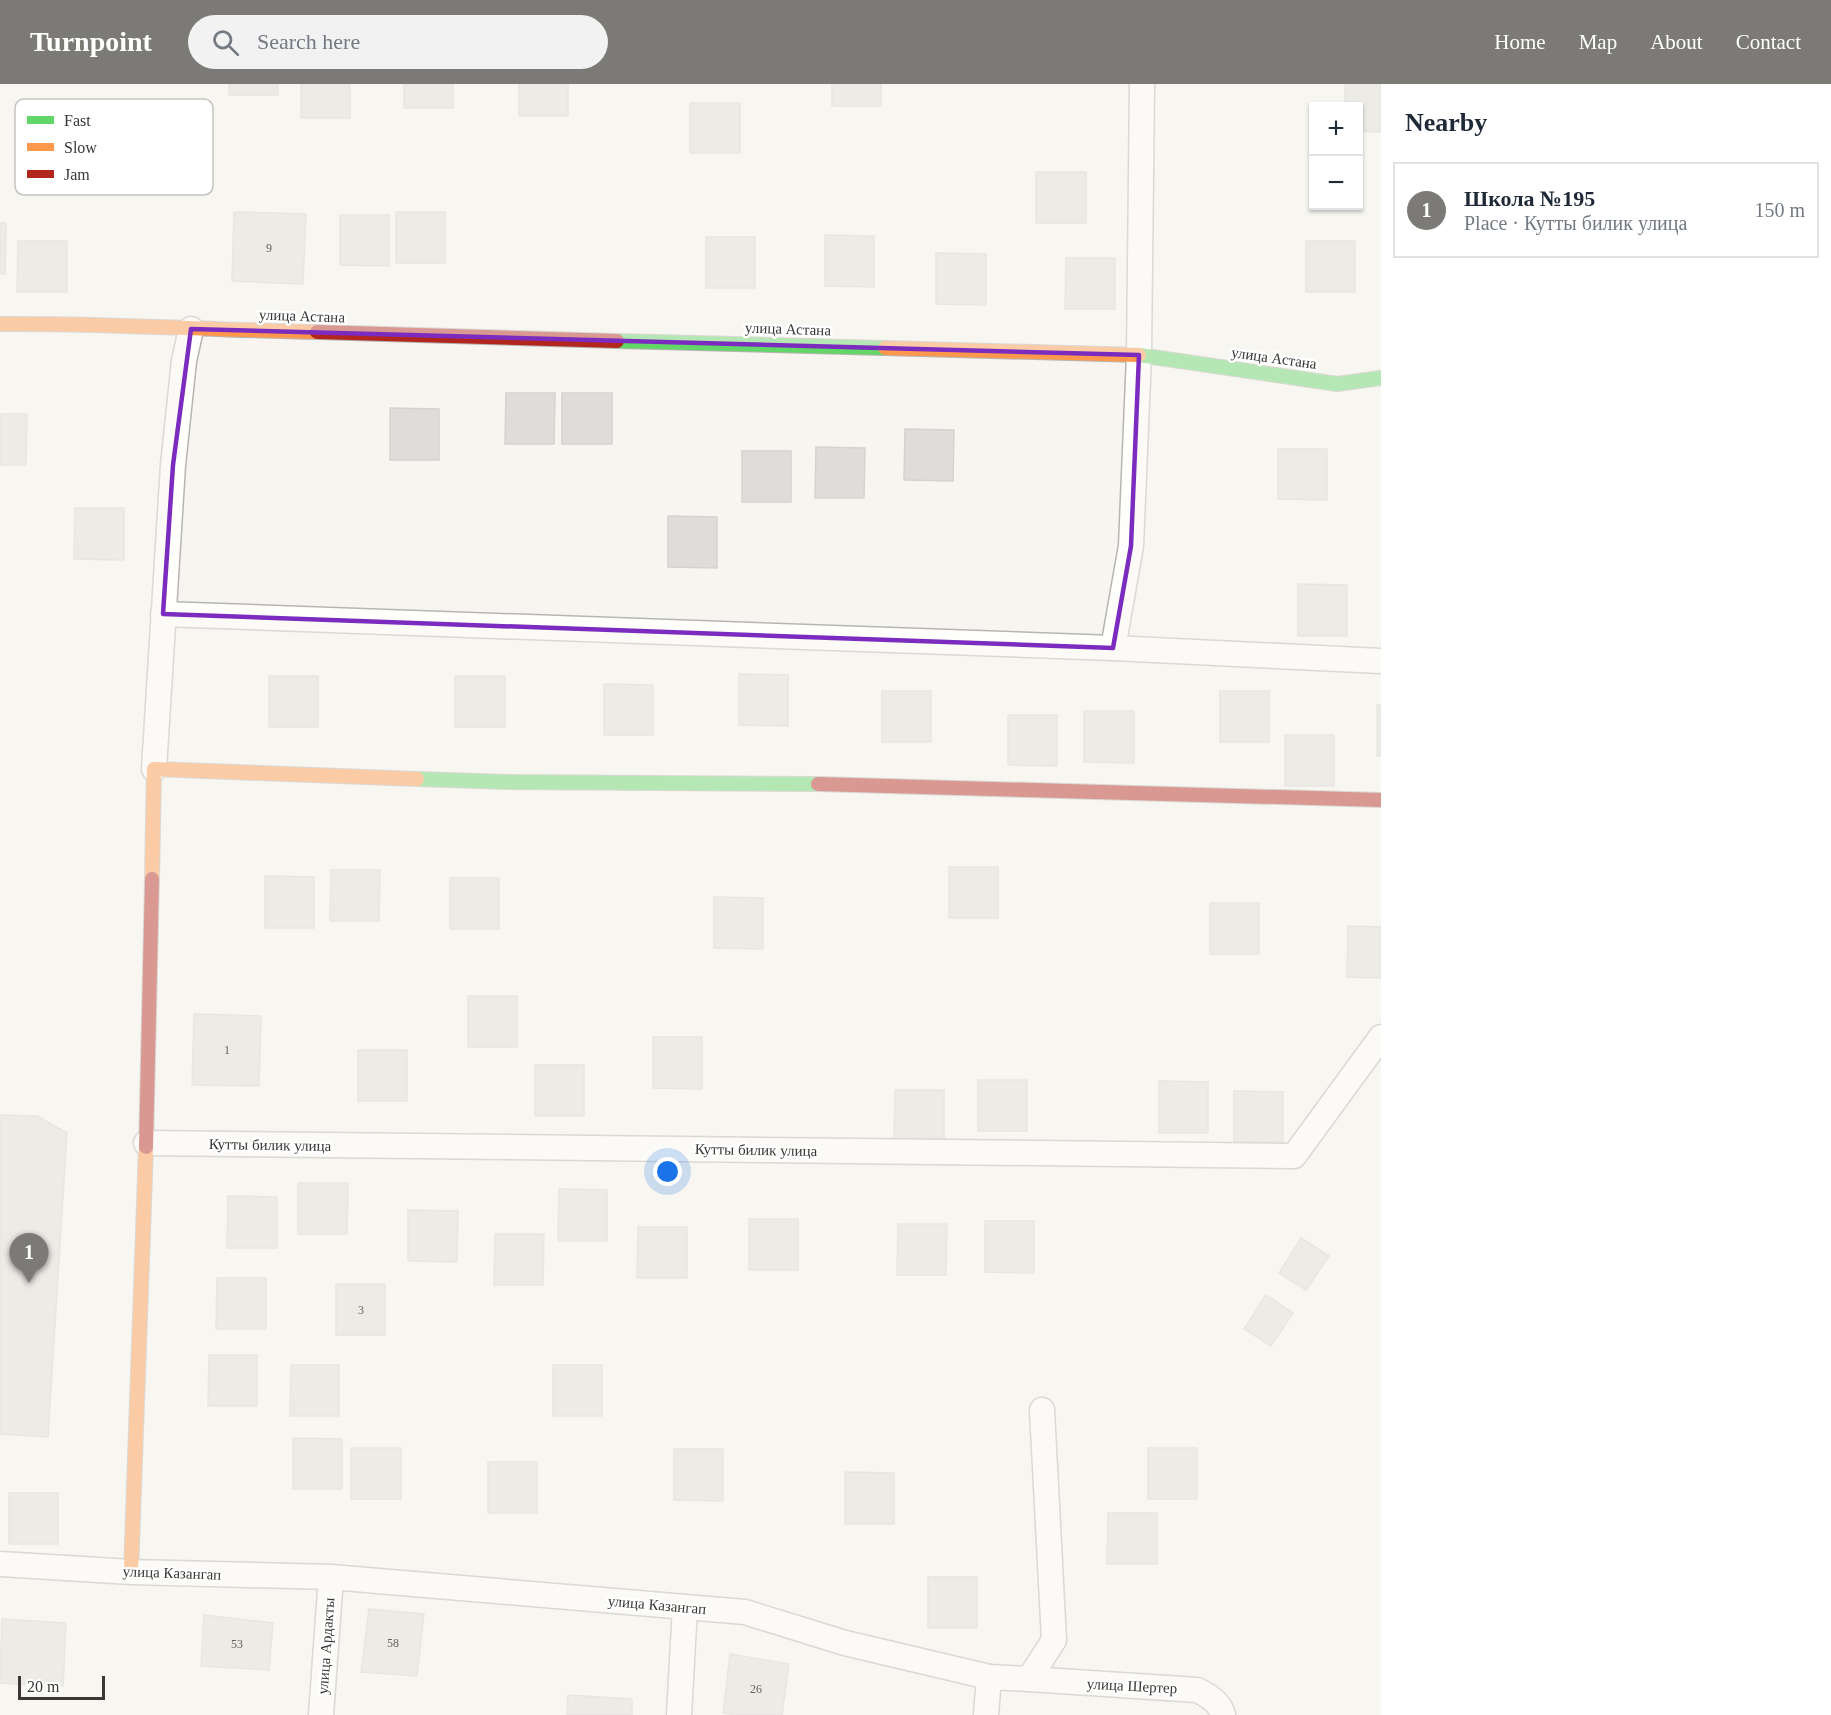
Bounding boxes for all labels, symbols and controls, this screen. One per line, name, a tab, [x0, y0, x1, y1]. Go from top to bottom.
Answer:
search box	[188, 15, 608, 69]
text: Turnpoint	[30, 26, 152, 57]
icon: search	[209, 26, 242, 59]
text: Search here	[257, 29, 360, 54]
text: Home	[1494, 30, 1546, 54]
text: Map	[1579, 30, 1617, 54]
text: About	[1650, 30, 1703, 54]
text: Contact	[1736, 30, 1801, 54]
legend	[15, 99, 213, 195]
map controls	[1309, 102, 1363, 210]
button: +	[1309, 102, 1363, 156]
text: Nearby	[1405, 108, 1487, 137]
text: Fast	[64, 112, 91, 129]
text: Slow	[64, 139, 97, 156]
button: −	[1309, 156, 1363, 210]
text: Jam	[64, 166, 90, 183]
text: Школа №195	[1464, 186, 1595, 211]
text: 1	[1422, 199, 1432, 221]
text: 150 m	[1754, 199, 1805, 221]
text: Place · Кутты билик улица	[1464, 212, 1687, 234]
house number: 9	[266, 241, 272, 255]
street label: улица Астана	[259, 307, 346, 326]
street label: улица Астана	[745, 320, 832, 339]
street label: улица Астана	[1230, 344, 1318, 372]
house number: 1	[224, 1043, 230, 1057]
street label: Кутты билик улица	[209, 1136, 332, 1154]
street label: Кутты билик улица	[695, 1141, 818, 1159]
your location	[653, 1157, 682, 1186]
pin: 1	[9, 1234, 48, 1283]
house number: 3	[358, 1303, 364, 1317]
street label: улица Казангап	[122, 1563, 222, 1583]
street label: улица Казангап	[607, 1593, 707, 1617]
street label: улица Ардакты	[315, 1597, 337, 1695]
house number: 58	[387, 1636, 399, 1650]
house number: 53	[231, 1637, 243, 1651]
scale bar	[18, 1673, 105, 1700]
street label: улица Шертер	[1086, 1676, 1178, 1696]
text: 20 m	[27, 1678, 59, 1695]
house number: 26	[750, 1682, 762, 1696]

